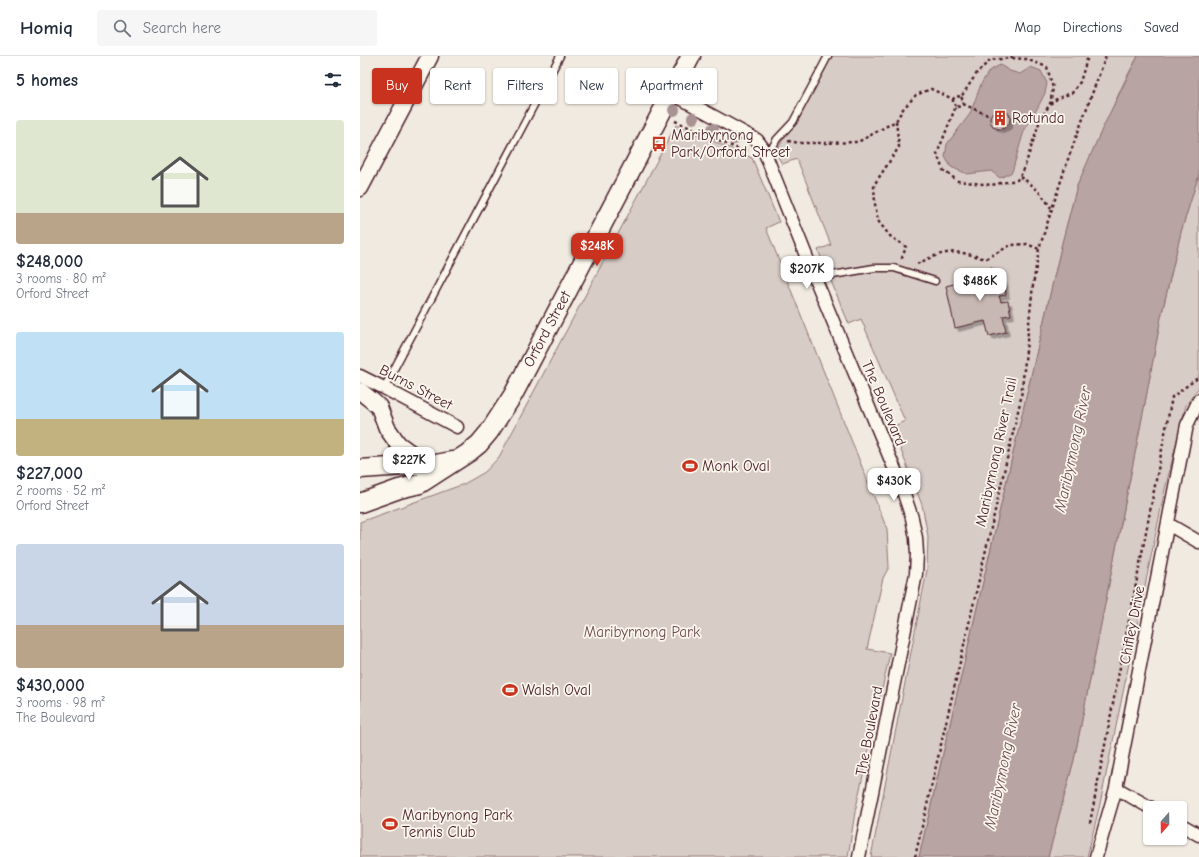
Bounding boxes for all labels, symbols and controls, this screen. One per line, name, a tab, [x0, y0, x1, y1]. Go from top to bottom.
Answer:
search box	[97, 10, 377, 46]
text: Homiq	[20, 17, 73, 39]
icon: search	[111, 17, 133, 39]
text: Search here	[143, 19, 221, 37]
text: Map	[1014, 19, 1041, 36]
text: Directions	[1063, 19, 1122, 36]
text: Saved	[1144, 19, 1179, 36]
chip: Buy	[372, 68, 422, 104]
chip: Rent	[430, 68, 485, 104]
chip: Filters	[493, 68, 557, 104]
chip: New	[565, 68, 618, 104]
chip: Apartment	[626, 68, 717, 104]
icon: filters	[322, 69, 344, 91]
text: 5 homes	[16, 71, 78, 90]
building icon: Rotunda	[991, 109, 1009, 127]
place label: Rotunda	[1012, 109, 1065, 127]
place label: Maribyrnong Park/Orford Street	[671, 126, 790, 161]
bus stop icon: Maribyrnong Park/Orford Street	[650, 135, 668, 153]
icon: home	[144, 146, 216, 218]
pin: $248K	[569, 233, 625, 267]
text: $248K	[580, 238, 614, 253]
text: $248,000	[16, 252, 83, 271]
pin: $207K	[779, 256, 835, 290]
text: $207K	[790, 261, 824, 276]
pin: $486K	[952, 268, 1008, 302]
text: 3 rooms · 80 m²	[16, 271, 106, 286]
text: $486K	[963, 273, 997, 288]
text: Orford Street	[16, 286, 88, 301]
street label: Orford Street	[519, 287, 575, 370]
street label: The Boulevard	[858, 357, 910, 449]
icon: home	[144, 358, 216, 430]
street label: Burns Street	[376, 360, 456, 414]
street label: Maribyrnong River Trail	[971, 376, 1021, 528]
water label: Maribyrnong River	[1051, 384, 1095, 515]
pin: $227K	[381, 447, 437, 481]
text: $227K	[392, 452, 426, 467]
sports icon: Monk Oval	[681, 457, 699, 475]
place label: Monk Oval	[702, 457, 770, 475]
text: $227,000	[16, 464, 83, 483]
pin: $430K	[866, 468, 922, 502]
text: $430K	[876, 473, 912, 488]
text: 2 rooms · 52 m²	[16, 483, 105, 498]
text: Orford Street	[16, 498, 88, 513]
icon: home	[144, 570, 216, 642]
street label: Chifley Drive	[1116, 584, 1149, 666]
park label: Maribyrnong Park	[584, 623, 701, 641]
text: $430,000	[16, 676, 85, 695]
sports icon: Walsh Oval	[501, 681, 519, 699]
place label: Walsh Oval	[522, 681, 591, 699]
street label: The Boulevard	[851, 684, 887, 778]
text: 3 rooms · 98 m²	[16, 695, 105, 710]
water label: Maribyrnong River	[981, 701, 1025, 832]
text: The Boulevard	[16, 710, 95, 725]
north arrow	[1143, 801, 1187, 845]
map controls	[1143, 801, 1187, 845]
place label: Maribynong Park Tennis Club	[402, 806, 513, 841]
sports icon: Maribynong Park Tennis Club	[381, 815, 399, 833]

